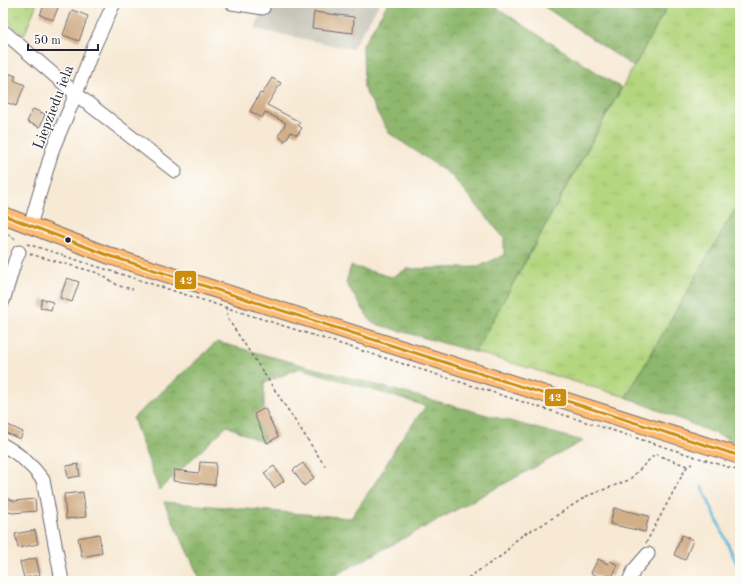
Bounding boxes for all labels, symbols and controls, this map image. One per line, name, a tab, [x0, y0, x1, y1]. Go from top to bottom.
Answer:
scale bar	[28, 26, 98, 52]
text: 50 m	[34, 34, 61, 47]
street label: Liepziedu iela	[31, 63, 78, 152]
unlabelled marker	[63, 235, 73, 245]
line badge: 42	[174, 270, 197, 290]
text: 42	[180, 276, 192, 287]
line badge: 42	[544, 388, 567, 407]
text: 42	[549, 393, 561, 404]

